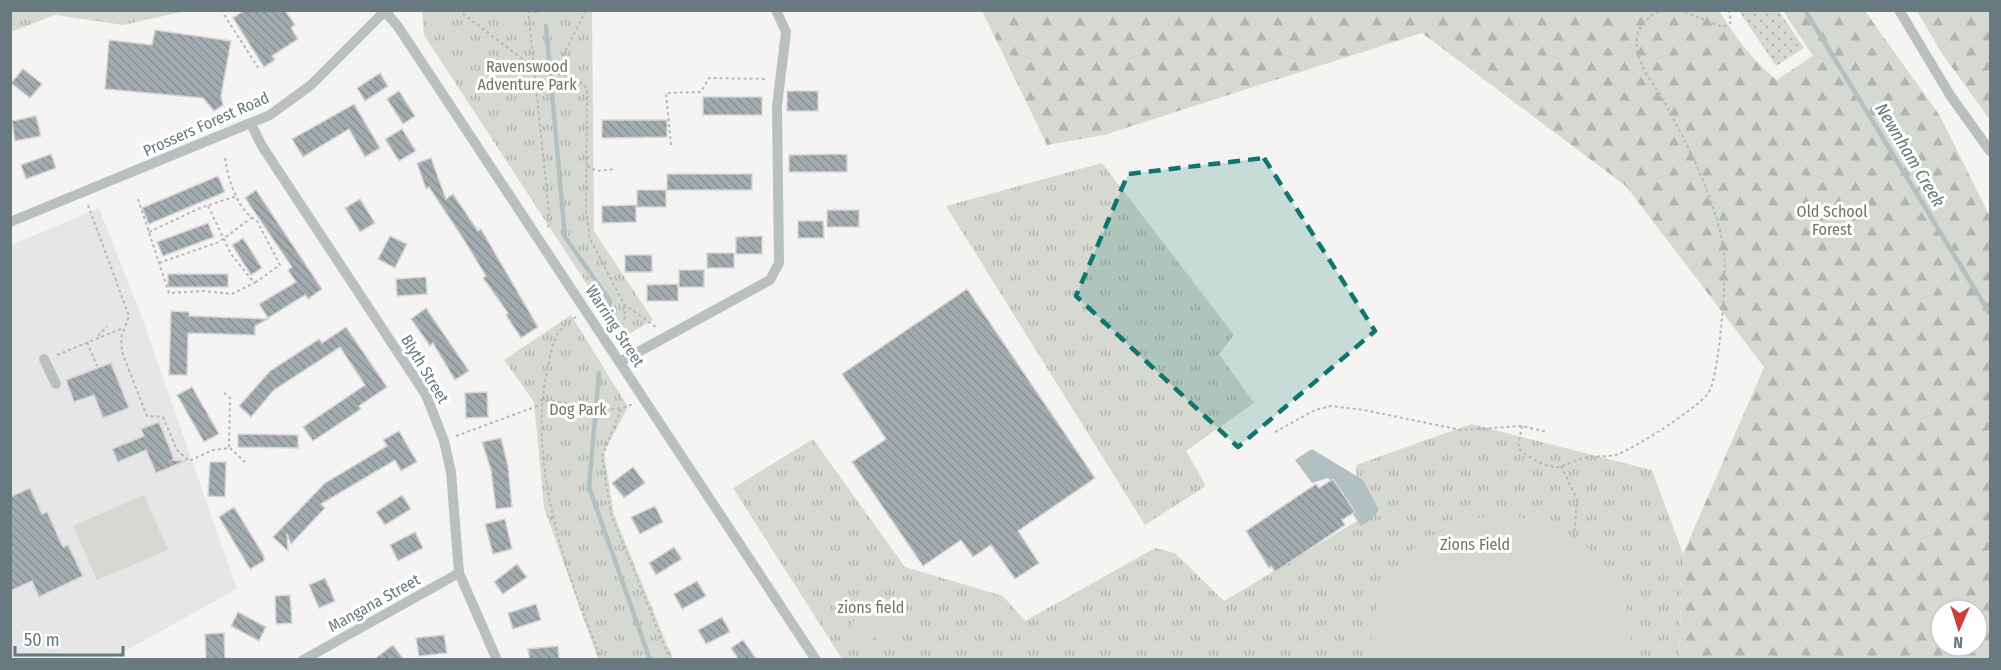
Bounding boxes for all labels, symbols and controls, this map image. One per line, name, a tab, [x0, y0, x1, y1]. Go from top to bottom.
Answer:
park label: Ravenswood Adventure Park	[477, 57, 577, 94]
street label: Prossers Forest Road	[140, 88, 272, 160]
water label: Newnham Creek	[1870, 99, 1950, 211]
park label: Old School Forest	[1797, 202, 1867, 239]
street label: Warring Street	[582, 282, 649, 371]
street label: Blyth Street	[397, 331, 453, 407]
park label: Dog Park	[549, 400, 607, 419]
park label: Zions Field	[1440, 535, 1510, 554]
street label: Mangana Street	[325, 570, 424, 636]
park label: zions field	[838, 598, 904, 617]
north arrow	[1929, 598, 1989, 658]
scale bar	[15, 619, 123, 657]
text: 50 m	[24, 629, 60, 651]
text: N	[1953, 633, 1964, 652]

